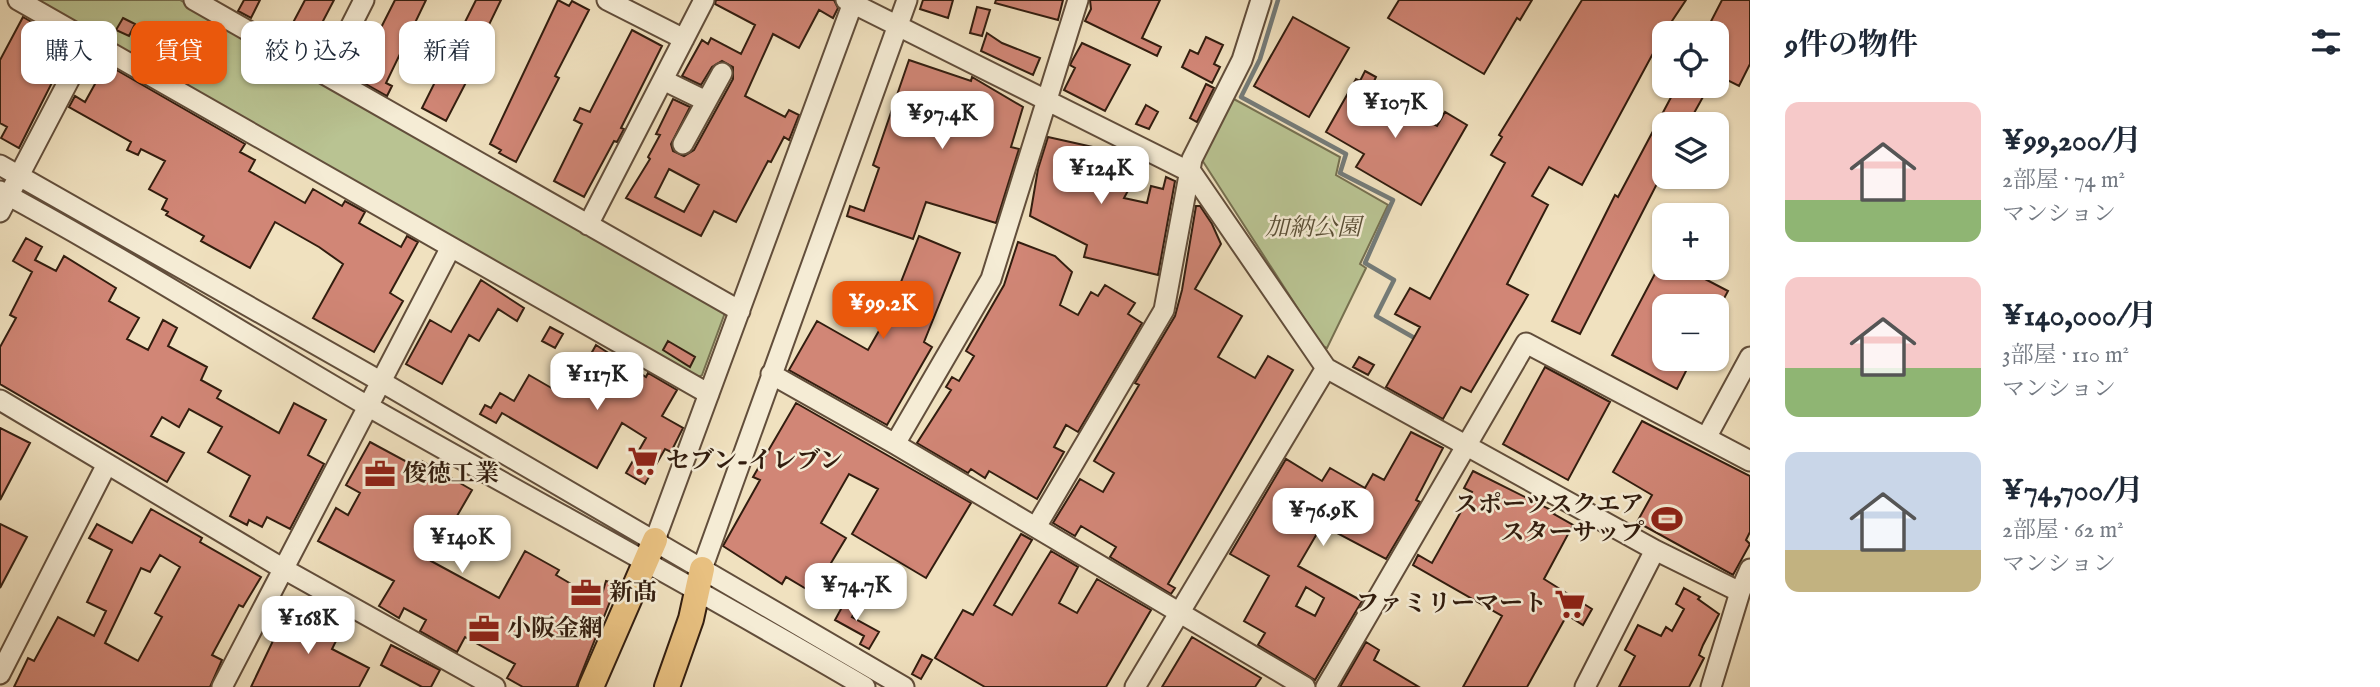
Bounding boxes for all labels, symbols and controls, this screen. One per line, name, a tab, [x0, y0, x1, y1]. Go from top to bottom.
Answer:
chip: 購入	[21, 21, 117, 84]
chip: 賃貸	[131, 21, 227, 84]
chip: 絞り込み	[241, 21, 385, 84]
chip: 新着	[399, 21, 495, 84]
map controls	[1652, 21, 1729, 371]
button: locate	[1652, 21, 1729, 98]
icon: filters	[2307, 23, 2345, 61]
text: 9件の物件	[1785, 27, 1918, 65]
pin: ¥107K	[1346, 80, 1444, 140]
text: ¥107K	[1363, 88, 1427, 117]
pin: ¥97.4K	[885, 92, 999, 151]
text: ¥97.4K	[907, 99, 977, 128]
button: layers	[1652, 112, 1729, 189]
text: ¥99,200/月	[2002, 123, 2142, 161]
icon: home	[1841, 130, 1925, 214]
pin: ¥124K	[1052, 146, 1150, 206]
text: ¥124K	[1069, 154, 1133, 183]
text: 2部屋 · 74 m²	[2002, 166, 2125, 195]
text: マンション	[2002, 200, 2116, 229]
button: +	[1652, 203, 1729, 280]
park label: 加納公園	[1265, 213, 1365, 244]
pin: ¥99.2K	[826, 282, 940, 341]
text: ¥99.2K	[848, 289, 918, 318]
button: −	[1652, 294, 1729, 371]
text: ¥140,000/月	[2002, 298, 2157, 336]
icon: home	[1841, 305, 1925, 389]
text: 3部屋 · 110 m²	[2002, 341, 2129, 370]
pin: ¥117K	[548, 352, 646, 412]
text: ¥117K	[566, 360, 628, 389]
text: マンション	[2002, 375, 2116, 404]
supermarket icon: セブン-イレブン	[626, 444, 660, 478]
place label: セブン-イレブン	[666, 446, 843, 477]
office icon: 俊徳工業	[363, 457, 397, 491]
place label: 俊徳工業	[403, 459, 499, 490]
text: ¥74,700/月	[2002, 473, 2143, 511]
icon: home	[1841, 480, 1925, 564]
pin: ¥76.9K	[1266, 489, 1380, 548]
place label: スポーツスクエア スターサップ	[1454, 490, 1645, 549]
text: ¥76.9K	[1289, 496, 1357, 525]
sports icon: スポーツスクエア スターサップ	[1650, 502, 1684, 536]
pin: ¥140K	[413, 516, 511, 575]
text: 2部屋 · 62 m²	[2002, 516, 2124, 545]
text: ¥140K	[430, 523, 494, 552]
text: マンション	[2002, 550, 2116, 579]
pin: ¥74.7K	[799, 564, 913, 623]
text: ¥74.7K	[821, 571, 891, 600]
office icon: 新髙	[569, 576, 603, 610]
place label: 新髙	[609, 578, 657, 609]
supermarket icon: ファミリーマート	[1553, 587, 1587, 621]
place label: ファミリーマート	[1355, 589, 1547, 620]
pin: ¥168K	[259, 596, 357, 656]
text: ¥168K	[278, 604, 338, 633]
office icon: 小阪金網	[467, 612, 501, 646]
place label: 小阪金網	[507, 614, 603, 645]

